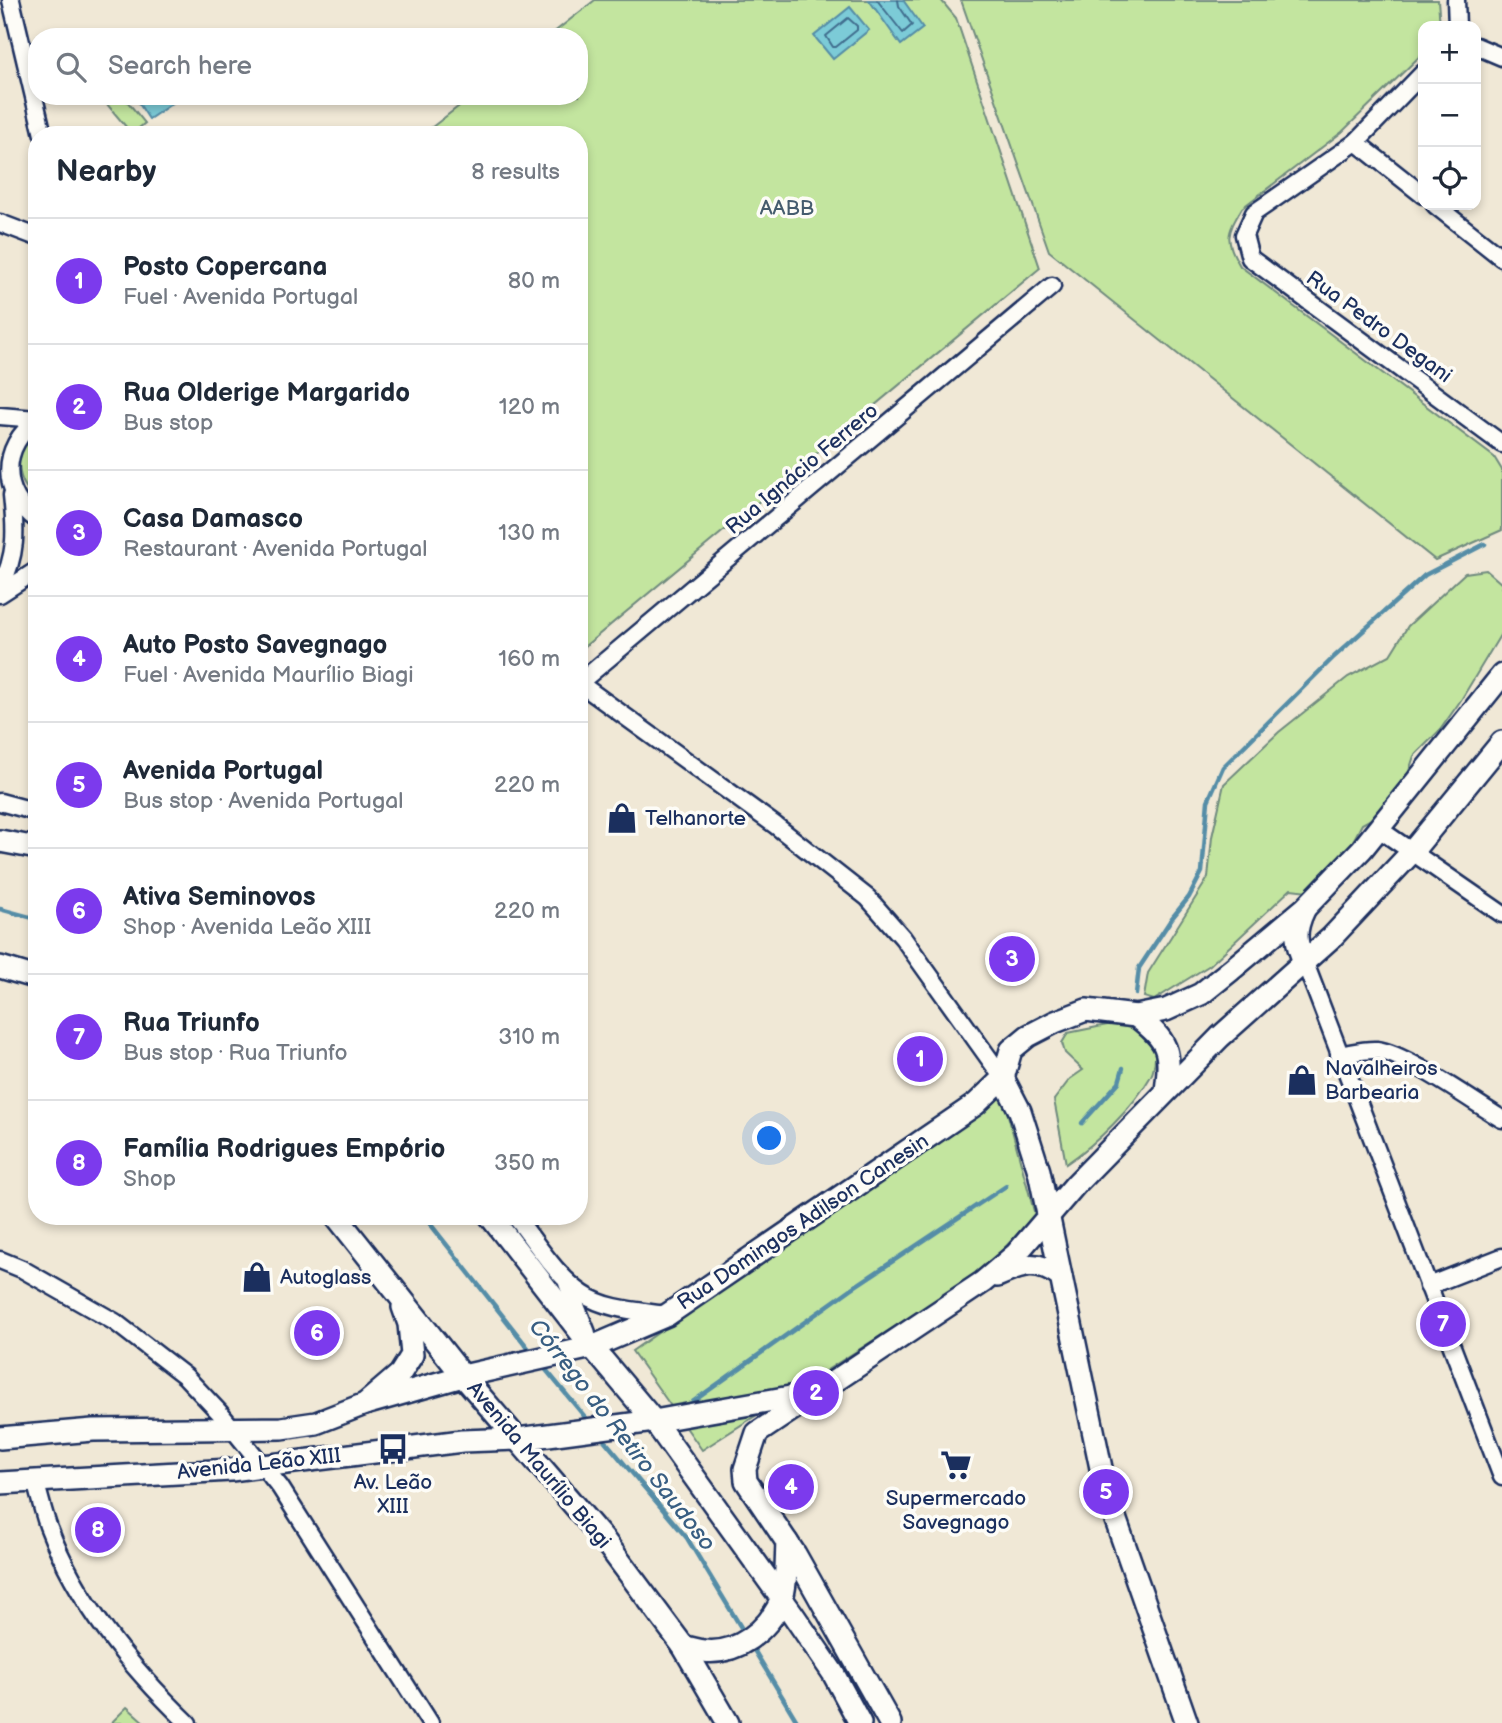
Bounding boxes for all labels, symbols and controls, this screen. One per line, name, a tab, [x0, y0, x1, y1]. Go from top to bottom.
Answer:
map controls	[1418, 21, 1481, 210]
button: +	[1418, 21, 1481, 84]
search box	[28, 28, 588, 105]
icon: search	[52, 48, 90, 86]
text: Search here	[108, 51, 252, 82]
button: −	[1418, 84, 1481, 147]
button: locate	[1418, 147, 1481, 210]
text: Nearby	[56, 154, 156, 190]
text: 8 results	[471, 158, 560, 186]
park label: AABB	[760, 196, 814, 221]
text: Posto Copercana	[123, 252, 327, 283]
street label: Rua Pedro Degani	[1301, 266, 1457, 388]
text: 1	[74, 267, 84, 295]
text: 80 m	[508, 267, 560, 295]
text: Fuel · Avenida Portugal	[123, 283, 358, 311]
text: Rua Olderige Margarido	[123, 378, 410, 409]
text: 2	[72, 393, 86, 421]
text: 120 m	[499, 393, 560, 421]
street label: Rua Ignácio Ferrero	[721, 398, 883, 540]
text: Bus stop	[123, 409, 213, 437]
text: Casa Damasco	[123, 504, 303, 535]
text: 3	[72, 519, 86, 547]
text: 130 m	[498, 519, 560, 547]
text: Restaurant · Avenida Portugal	[123, 535, 428, 563]
text: Auto Posto Savegnago	[123, 630, 387, 661]
text: 4	[72, 645, 86, 673]
text: 160 m	[498, 645, 560, 673]
text: Fuel · Avenida Maurílio Biagi	[123, 661, 414, 689]
text: Avenida Portugal	[123, 756, 323, 787]
text: 5	[72, 771, 86, 799]
text: 220 m	[494, 771, 560, 799]
text: Bus stop · Avenida Portugal	[123, 787, 403, 815]
shop icon: Telhanorte	[605, 801, 639, 835]
place label: Telhanorte	[645, 806, 746, 831]
text: Ativa Seminovos	[123, 882, 316, 913]
text: 6	[72, 897, 86, 925]
text: 220 m	[494, 897, 560, 925]
text: Shop · Avenida Leão XIII	[123, 913, 371, 941]
pin: 3	[989, 933, 1035, 985]
text: Rua Triunfo	[123, 1008, 260, 1039]
text: 7	[73, 1023, 85, 1051]
text: 310 m	[498, 1023, 560, 1051]
pin: 1	[897, 1033, 943, 1085]
text: Bus stop · Rua Triunfo	[123, 1039, 348, 1067]
place label: Navalheiros Barbearia	[1325, 1056, 1438, 1105]
shop icon: Navalheiros Barbearia	[1285, 1063, 1319, 1097]
your location	[752, 1121, 786, 1155]
street label: Rua Domingos Adilson Canesin	[673, 1128, 933, 1316]
text: Família Rodrigues Empório	[123, 1134, 445, 1165]
text: 8	[72, 1149, 86, 1177]
text: 350 m	[494, 1149, 560, 1177]
text: Shop	[123, 1165, 176, 1193]
shop icon: Autoglass	[240, 1260, 274, 1294]
place label: Autoglass	[280, 1265, 371, 1290]
pin: 7	[1420, 1298, 1466, 1350]
pin: 6	[294, 1307, 340, 1359]
water label: Córrego do Retiro Saudoso	[523, 1313, 721, 1557]
pin: 2	[793, 1367, 839, 1419]
street label: Avenida Maurílio Biagi	[462, 1376, 616, 1554]
bus stop icon: Av. Leão XIII	[376, 1432, 410, 1466]
street label: Avenida Leão XIII	[176, 1443, 342, 1485]
supermarket icon: Supermercado Savegnago	[939, 1448, 973, 1482]
pin: 4	[768, 1461, 814, 1513]
pin: 5	[1083, 1466, 1129, 1518]
place label: Av. Leão XIII	[354, 1470, 432, 1519]
place label: Supermercado Savegnago	[886, 1486, 1026, 1535]
pin: 8	[75, 1504, 121, 1556]

